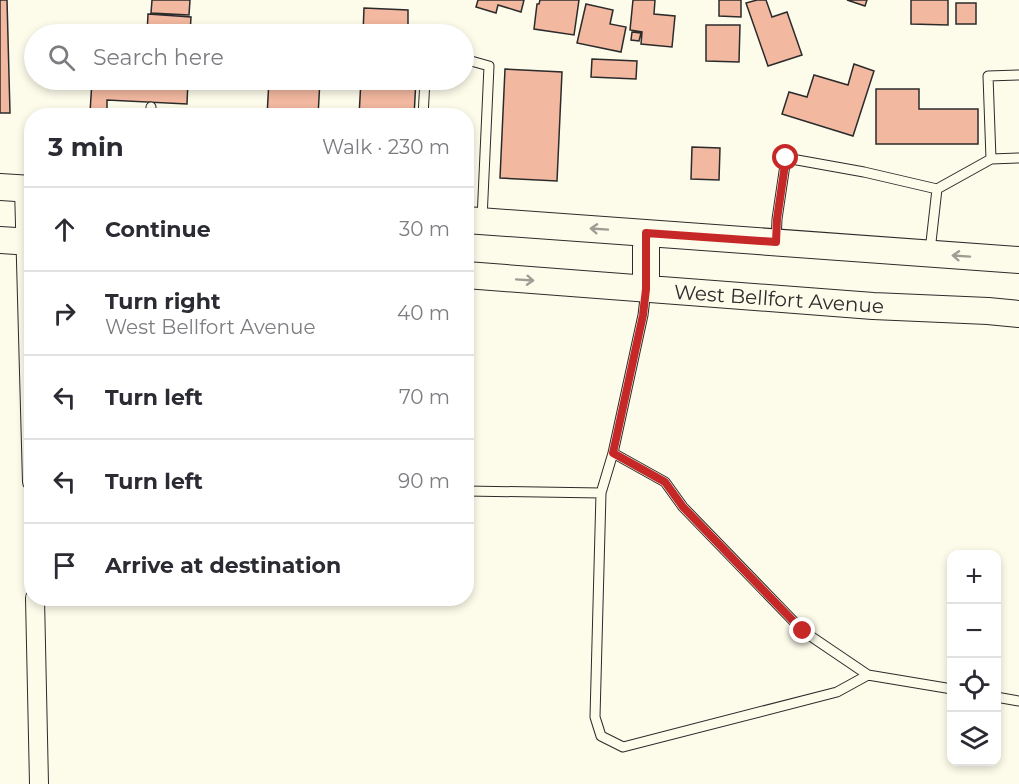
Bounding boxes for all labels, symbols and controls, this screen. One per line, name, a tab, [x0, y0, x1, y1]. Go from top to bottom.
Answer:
search box	[24, 24, 474, 90]
icon: search	[45, 41, 78, 74]
text: Search here	[93, 44, 224, 71]
text: 3 min	[48, 131, 124, 163]
text: Walk · 230 m	[322, 135, 450, 159]
route start	[772, 144, 798, 170]
icon: ahead	[48, 213, 81, 246]
text: Continue	[105, 216, 211, 243]
text: 30 m	[399, 217, 450, 241]
one-way arrow	[589, 224, 609, 235]
one-way arrow	[951, 250, 971, 261]
one-way arrow	[514, 274, 534, 285]
street label: West Bellfort Avenue	[673, 280, 885, 318]
text: Turn right	[105, 288, 220, 315]
icon: right	[48, 297, 81, 330]
text: 40 m	[397, 301, 450, 325]
text: West Bellfort Avenue	[105, 315, 316, 339]
icon: left	[48, 381, 81, 414]
text: Turn left	[105, 384, 203, 411]
text: 70 m	[399, 385, 450, 409]
icon: left	[48, 465, 81, 498]
text: Turn left	[105, 468, 203, 495]
text: 90 m	[398, 469, 450, 493]
icon: arrive	[48, 549, 81, 582]
map controls	[947, 550, 1001, 766]
button: +	[947, 550, 1001, 604]
text: Arrive at destination	[105, 552, 341, 579]
button: −	[947, 604, 1001, 658]
route end	[789, 617, 815, 643]
button: locate	[947, 658, 1001, 712]
button: layers	[947, 712, 1001, 766]

